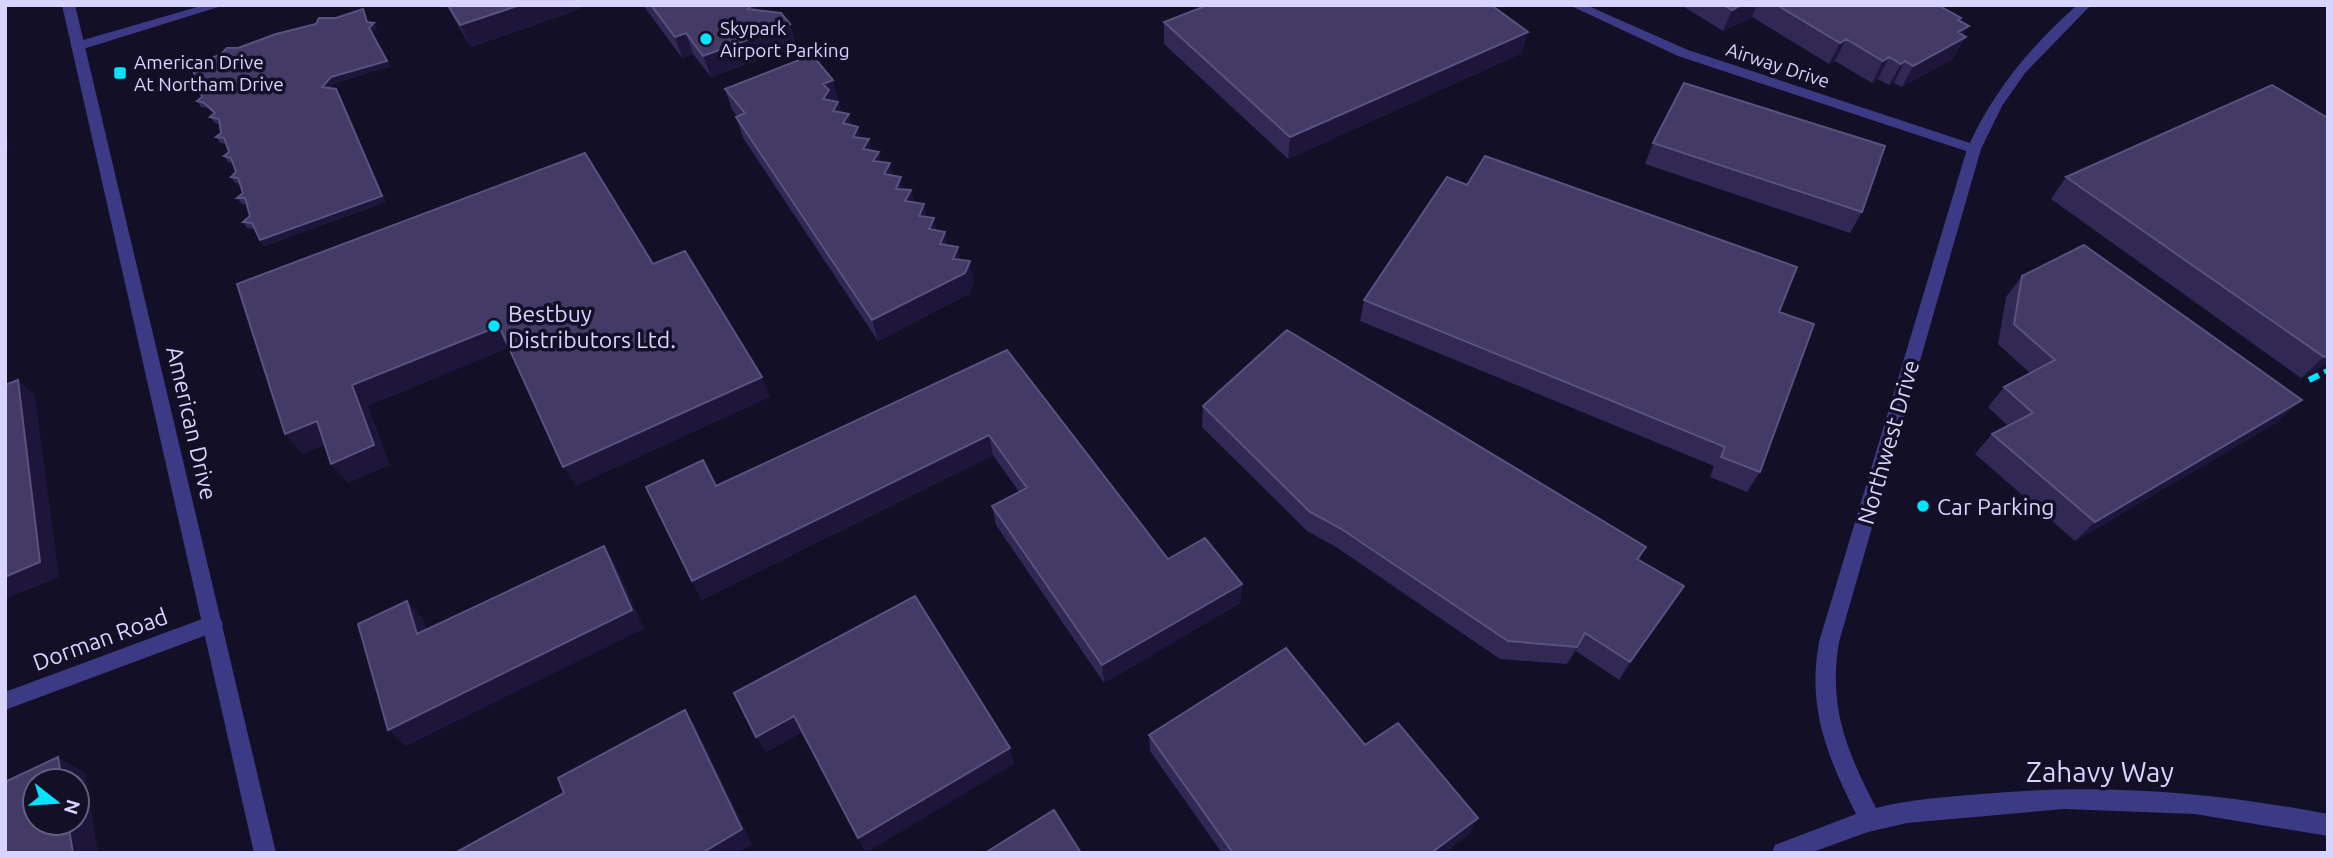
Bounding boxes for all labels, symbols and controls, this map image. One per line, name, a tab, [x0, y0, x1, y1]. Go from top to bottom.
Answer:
place label: Skypark Airport Parking	[720, 17, 850, 61]
marker: Skypark Airport Parking	[698, 31, 714, 47]
street label: Airway Drive	[1724, 38, 1832, 92]
place label: American Drive At Northam Drive	[134, 51, 284, 95]
marker: American Drive At Northam Drive	[112, 65, 128, 81]
place label: Bestbuy Distributors Ltd.	[508, 301, 676, 352]
marker: Bestbuy Distributors Ltd.	[486, 318, 502, 334]
street label: American Drive	[162, 344, 222, 502]
street label: Northwest Drive	[1853, 357, 1923, 527]
place label: Car Parking	[1937, 494, 2055, 519]
marker: Car Parking	[1915, 498, 1931, 514]
street label: Dorman Road	[29, 603, 171, 675]
street label: Zahavy Way	[2026, 756, 2174, 787]
north arrow	[21, 767, 91, 837]
text: N	[60, 797, 85, 817]

